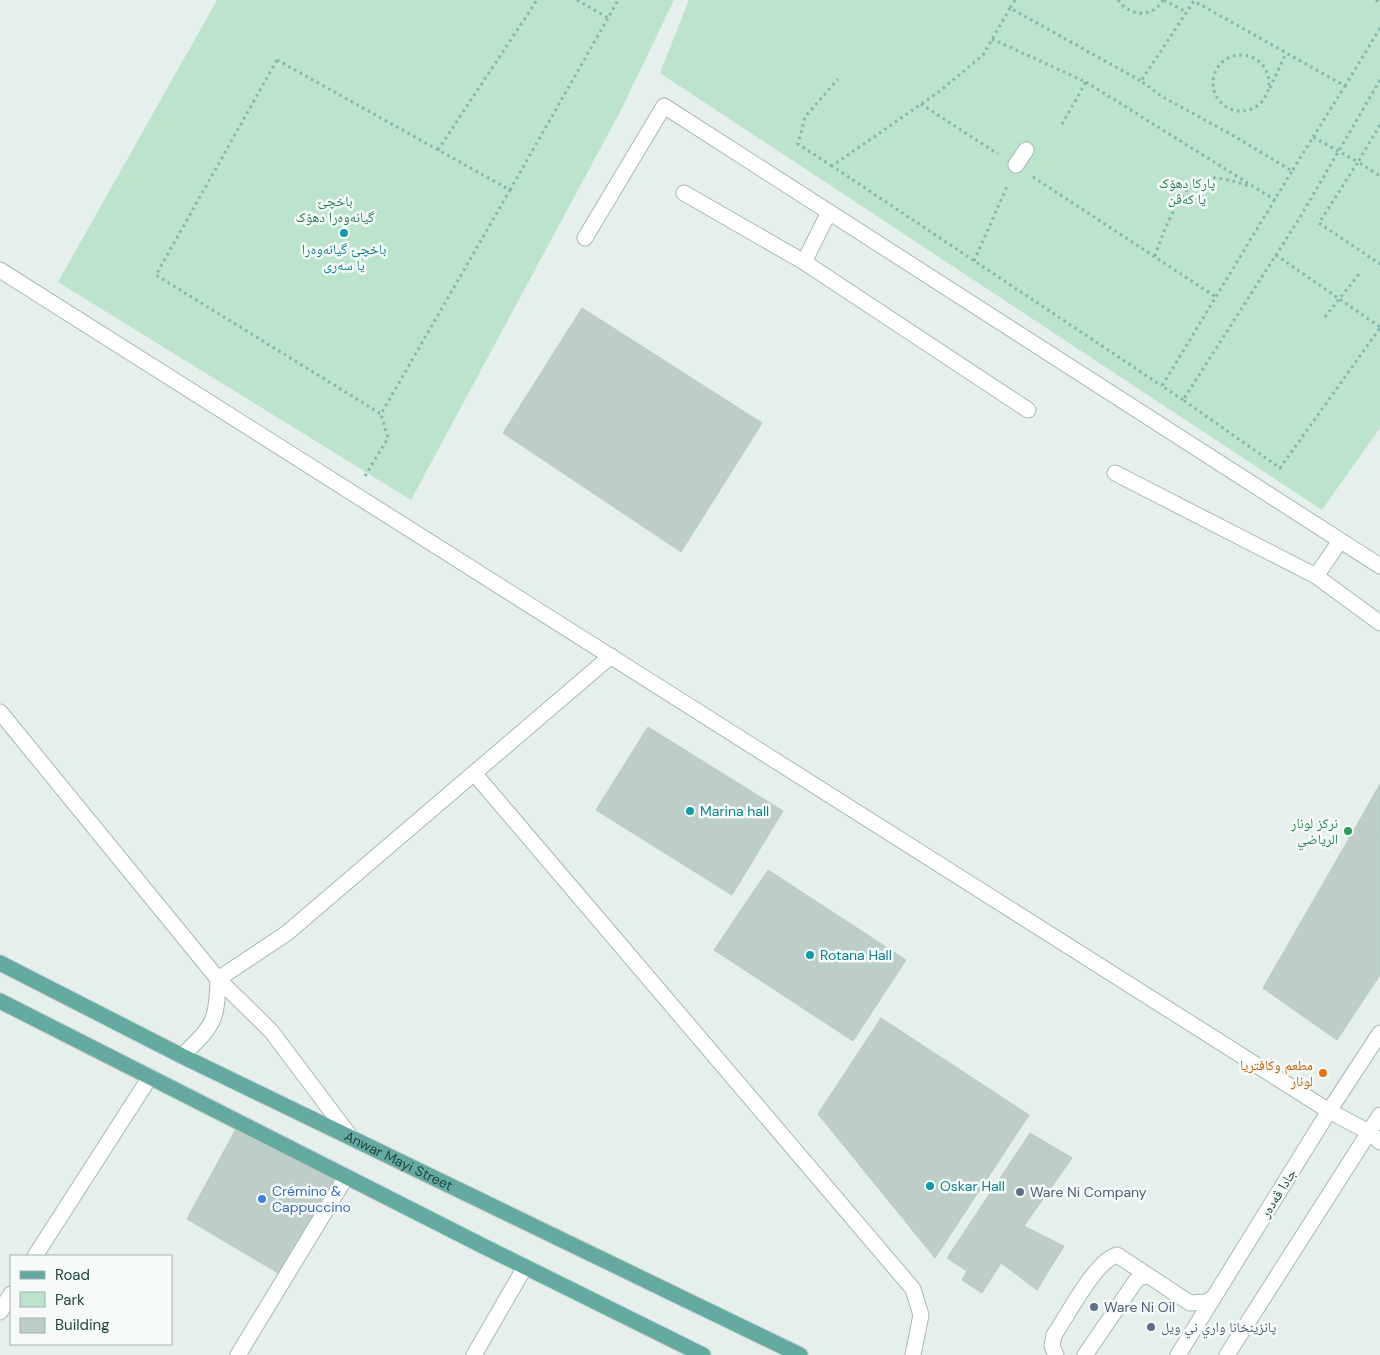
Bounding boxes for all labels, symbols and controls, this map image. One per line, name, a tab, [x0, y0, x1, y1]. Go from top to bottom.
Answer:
park label: پاركا دهۆک يا كەڤن	[1159, 174, 1215, 208]
park label: باخچێ گیانه‌وه‌را دهۆک	[296, 192, 375, 226]
marker: باخچێ گیانەوەرا یا سەری	[338, 227, 350, 239]
place label: باخچێ گیانەوەرا یا سەری	[302, 240, 386, 274]
place label: Marina hall	[700, 802, 769, 820]
marker: Marina hall	[684, 805, 696, 817]
place label: نركز لونار الرياضي	[1290, 814, 1338, 851]
marker: نركز لونار الرياضي	[1342, 825, 1354, 837]
place label: Rotana Hall	[820, 946, 892, 964]
marker: Rotana Hall	[804, 949, 816, 961]
place label: مطعم وكافتريا لونار	[1240, 1056, 1313, 1090]
marker: مطعم وكافتريا لونار	[1317, 1067, 1329, 1079]
street label: Anwar Mayi Street	[342, 1127, 456, 1195]
street label: جادا ڤەدەر	[1255, 1165, 1300, 1222]
place label: Oskar Hall	[940, 1177, 1005, 1195]
marker: Oskar Hall	[924, 1180, 936, 1192]
place label: Crémino & Cappuccino	[272, 1182, 351, 1216]
place label: Ware Ni Company	[1030, 1183, 1147, 1201]
marker: Ware Ni Company	[1014, 1186, 1026, 1198]
marker: Crémino & Cappuccino	[256, 1193, 268, 1205]
legend	[10, 1255, 172, 1345]
text: Road	[55, 1265, 90, 1285]
text: Park	[55, 1290, 85, 1310]
place label: Ware Ni Oil	[1104, 1298, 1175, 1316]
marker: Ware Ni Oil	[1088, 1301, 1100, 1313]
text: Building	[55, 1315, 110, 1335]
place label: پانزينخانا واري ني ويل	[1161, 1318, 1276, 1339]
marker: پانزينخانا واري ني ويل	[1145, 1321, 1157, 1333]

